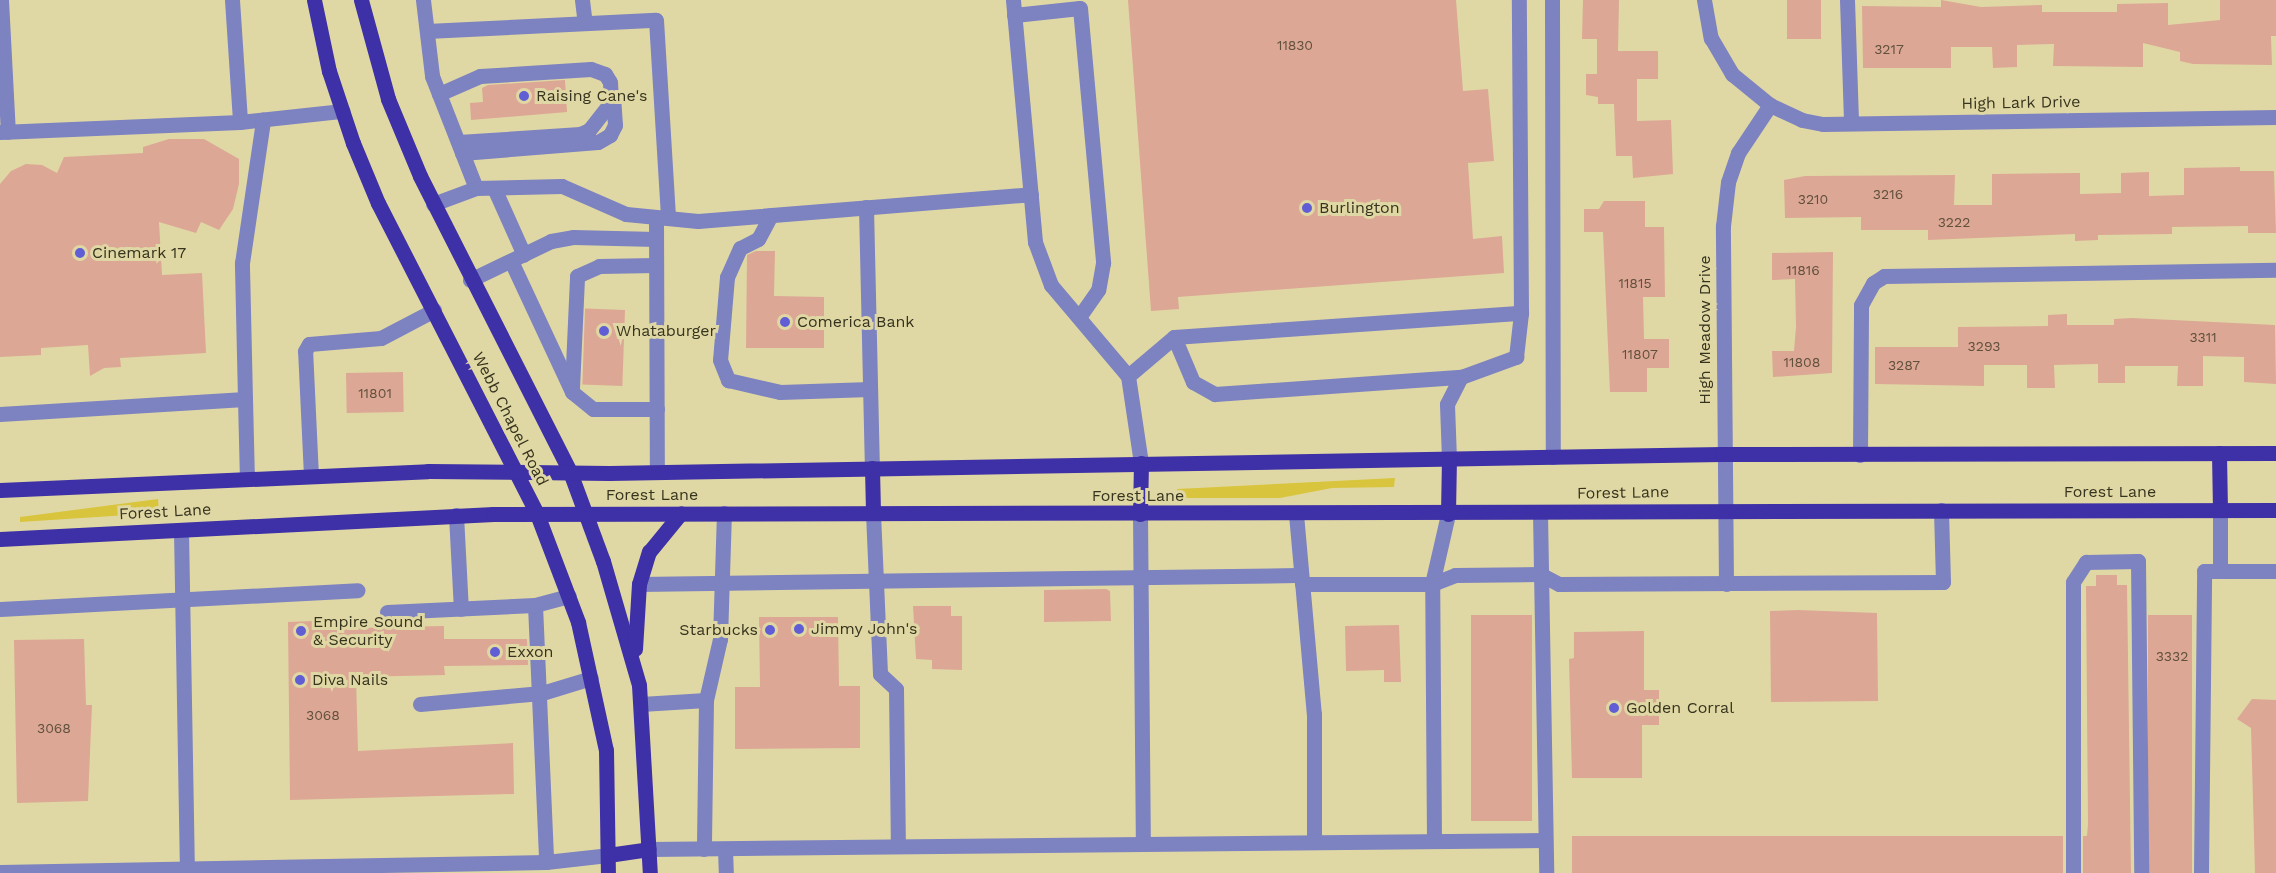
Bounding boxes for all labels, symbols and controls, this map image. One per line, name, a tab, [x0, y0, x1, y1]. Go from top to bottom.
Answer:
house number: 11830	[1277, 37, 1313, 53]
house number: 3217	[1874, 41, 1904, 57]
place label: Raising Cane's	[536, 86, 647, 106]
marker: Raising Cane's	[517, 89, 531, 103]
street label: High Lark Drive	[1961, 92, 2081, 114]
house number: 3216	[1873, 186, 1903, 202]
house number: 3210	[1798, 191, 1828, 207]
place label: Burlington	[1319, 198, 1400, 218]
marker: Burlington	[1300, 201, 1314, 215]
house number: 3222	[1938, 214, 1970, 230]
place label: Cinemark 17	[92, 243, 187, 263]
marker: Cinemark 17	[73, 246, 87, 260]
street label: High Meadow Drive	[1695, 255, 1715, 405]
house number: 11816	[1786, 262, 1820, 278]
house number: 11815	[1618, 275, 1652, 291]
place label: Comerica Bank	[797, 312, 915, 332]
marker: Comerica Bank	[778, 315, 792, 329]
place label: Whataburger	[616, 321, 716, 341]
marker: Whataburger	[597, 324, 611, 338]
house number: 3311	[2189, 329, 2217, 345]
house number: 3293	[1968, 338, 2000, 354]
house number: 11807	[1622, 346, 1658, 362]
street label: Webb Chapel Road	[468, 349, 552, 489]
house number: 11808	[1784, 354, 1820, 370]
house number: 3287	[1888, 357, 1920, 373]
house number: 11801	[358, 385, 392, 401]
street label: Forest Lane	[2064, 482, 2156, 502]
street label: Forest Lane	[1577, 483, 1669, 503]
street label: Forest Lane	[606, 485, 698, 505]
street label: Forest Lane	[1092, 486, 1184, 506]
street label: Forest Lane	[118, 500, 212, 524]
place label: Empire Sound & Security	[313, 612, 423, 650]
place label: Jimmy John's	[811, 619, 918, 639]
place label: Starbucks	[679, 620, 758, 640]
marker: Jimmy John's	[792, 622, 806, 636]
marker: Starbucks	[763, 623, 777, 637]
marker: Empire Sound & Security	[294, 624, 308, 638]
place label: Exxon	[507, 642, 553, 662]
marker: Exxon	[488, 645, 502, 659]
house number: 3332	[2156, 648, 2188, 664]
place label: Diva Nails	[312, 670, 389, 690]
marker: Diva Nails	[293, 673, 307, 687]
place label: Golden Corral	[1626, 698, 1734, 718]
marker: Golden Corral	[1607, 701, 1621, 715]
house number: 3068	[306, 707, 340, 723]
house number: 3068	[37, 720, 71, 736]

